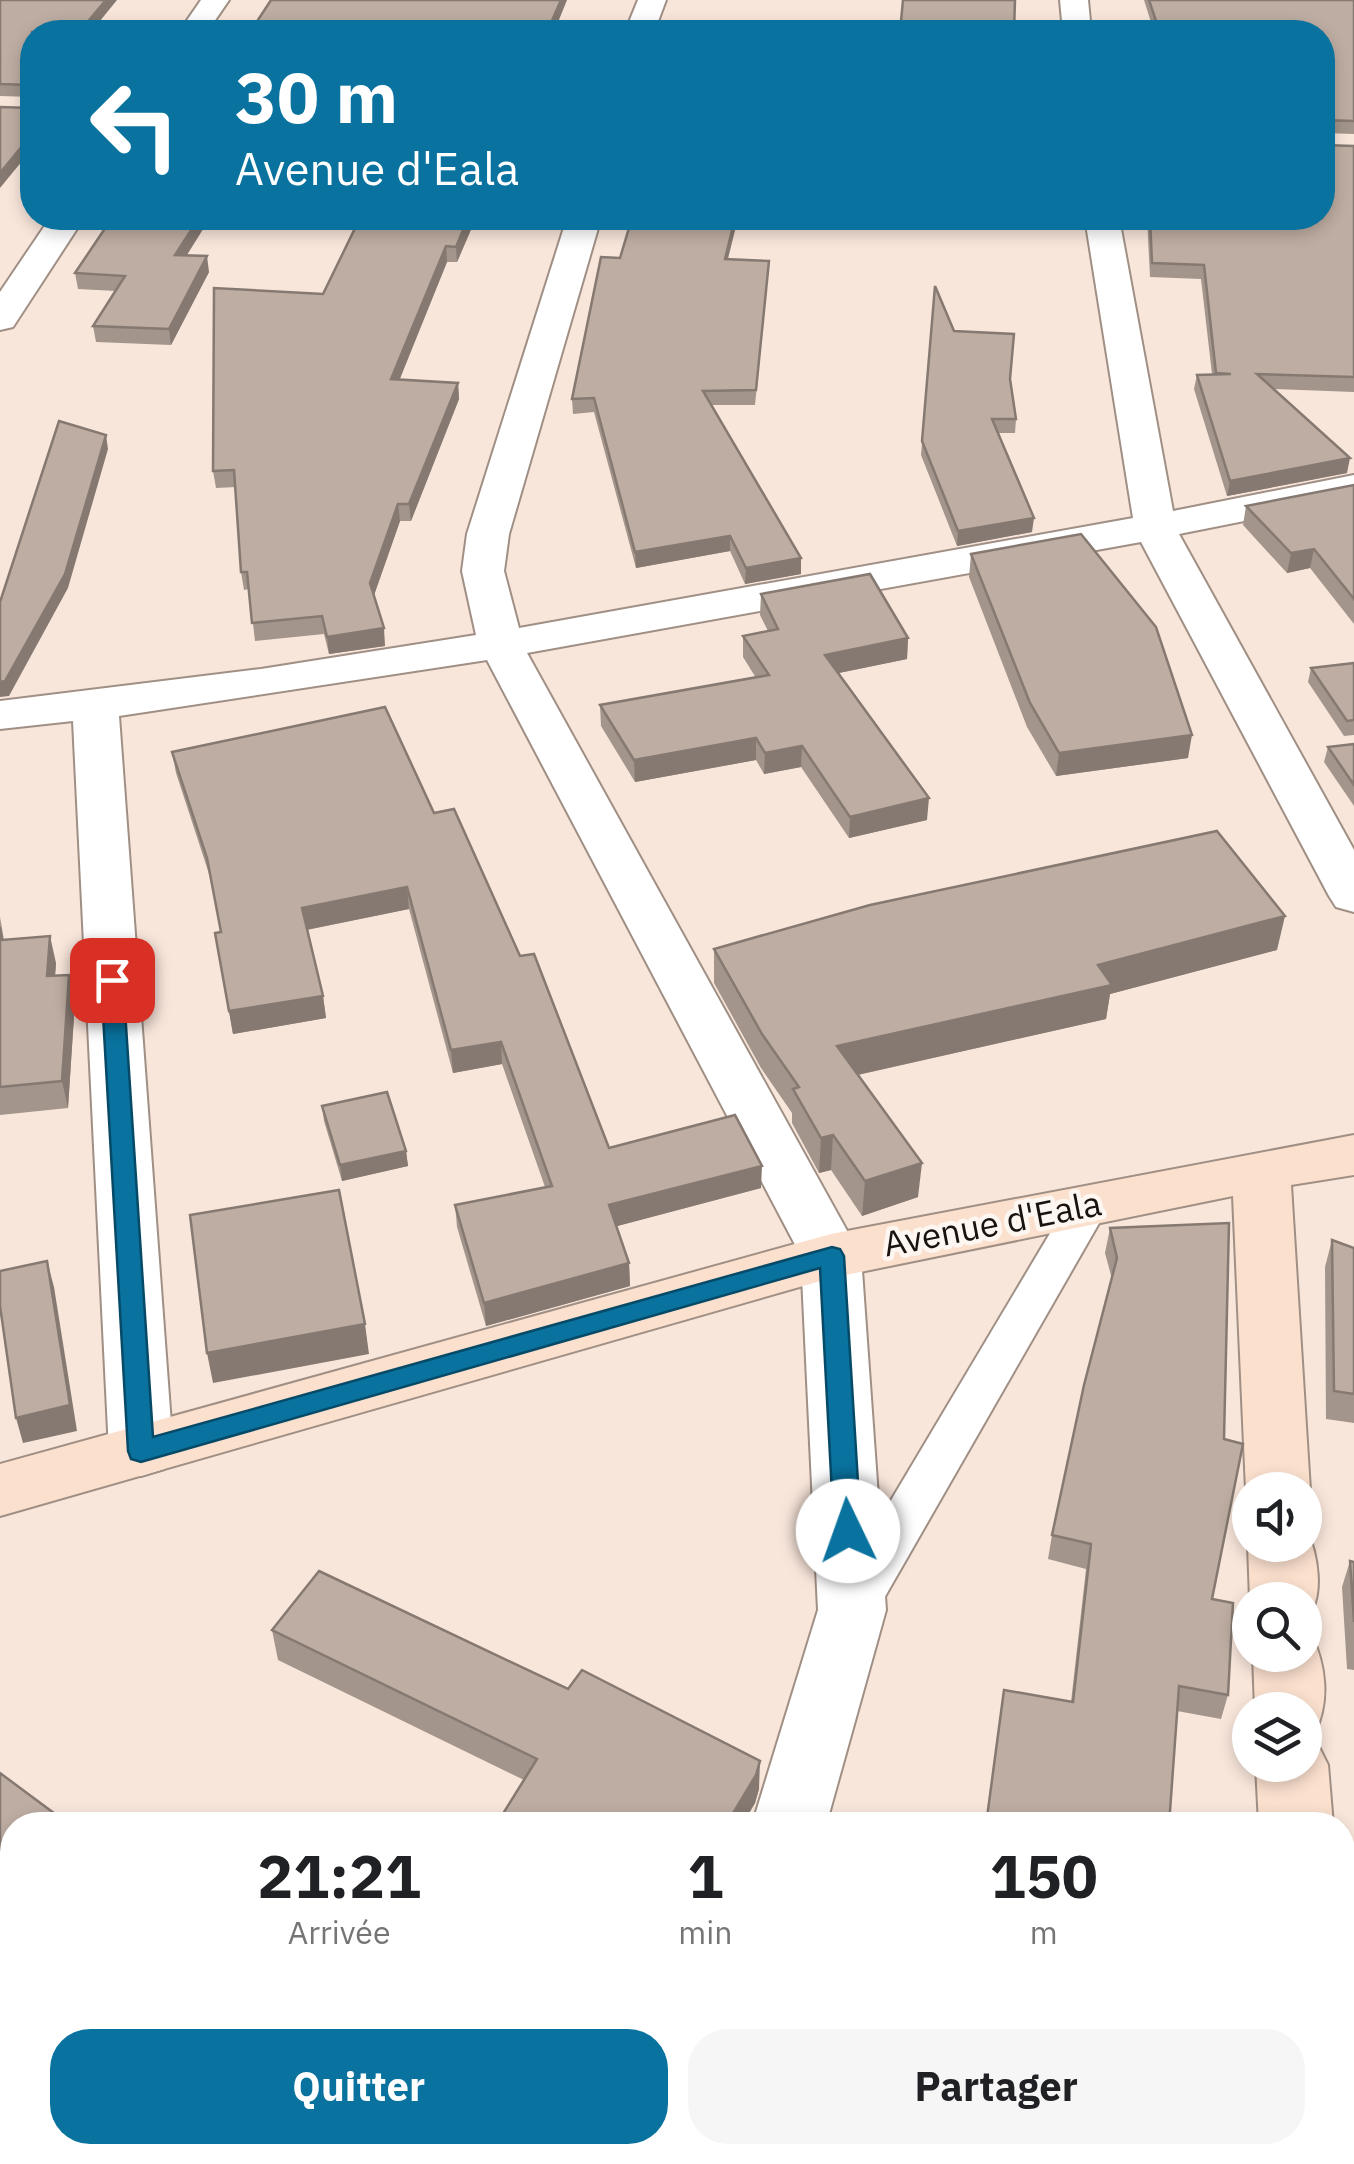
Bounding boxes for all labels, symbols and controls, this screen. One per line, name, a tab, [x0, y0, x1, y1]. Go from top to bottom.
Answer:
text: 30 m	[235, 51, 398, 142]
icon: left	[70, 60, 200, 190]
text: Avenue d'Eala	[235, 139, 519, 197]
pin	[70, 938, 155, 1023]
icon: arrive	[85, 953, 140, 1008]
street label: Avenue d'Eala	[879, 1179, 1105, 1267]
map controls	[1232, 1472, 1322, 1782]
button: sound	[1232, 1472, 1322, 1562]
position arrow	[796, 1479, 900, 1583]
button: search	[1232, 1582, 1322, 1672]
button: layers	[1232, 1692, 1322, 1782]
text: 21:21	[257, 1836, 421, 1915]
text: 1	[687, 1836, 723, 1915]
text: 150	[990, 1836, 1098, 1915]
text: Arrivée	[288, 1911, 390, 1953]
text: min	[678, 1911, 732, 1953]
text: m	[1030, 1911, 1058, 1953]
button: Quitter	[50, 2029, 668, 2144]
button: Partager	[688, 2029, 1305, 2144]

